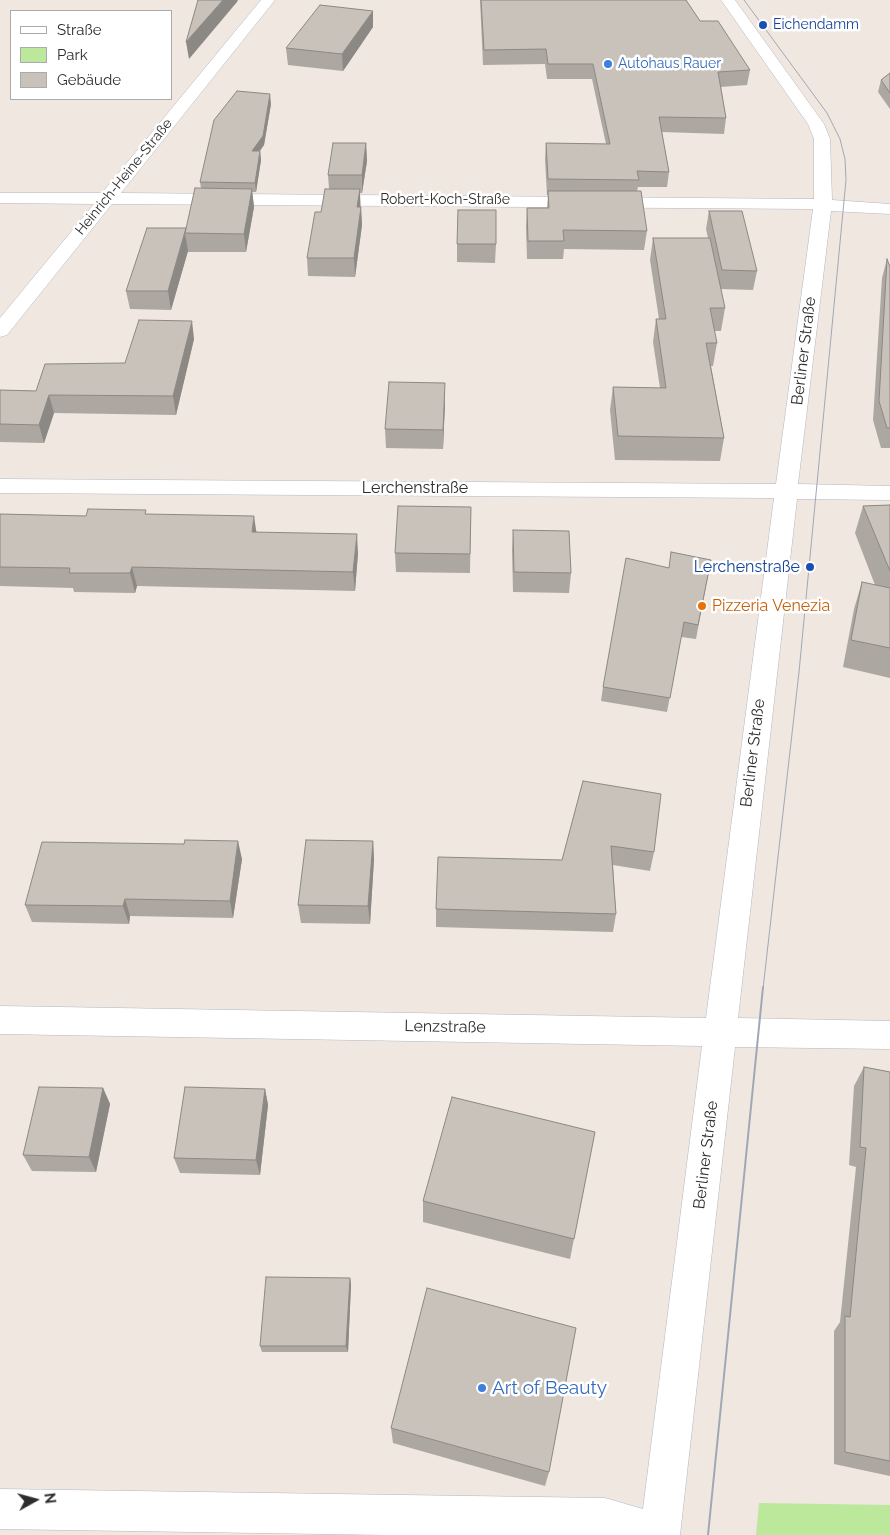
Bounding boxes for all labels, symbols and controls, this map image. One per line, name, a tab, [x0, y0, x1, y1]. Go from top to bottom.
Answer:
legend	[10, 10, 172, 100]
place label: Eichendamm	[773, 17, 859, 33]
marker: Eichendamm	[757, 19, 769, 31]
text: Straße	[57, 21, 101, 39]
text: Park	[57, 46, 88, 64]
place label: Autohaus Rauer	[618, 56, 721, 72]
marker: Autohaus Rauer	[602, 58, 614, 70]
text: Gebäude	[57, 71, 121, 89]
street label: Heinrich-Heine-Straße	[72, 116, 176, 238]
street label: Robert-Koch-Straße	[380, 192, 510, 208]
street label: Berliner Straße	[788, 296, 820, 406]
street label: Lerchenstraße	[362, 478, 468, 498]
place label: Lerchenstraße	[694, 557, 800, 577]
marker: Lerchenstraße	[804, 561, 816, 573]
place label: Pizzeria Venezia	[712, 596, 830, 616]
marker: Pizzeria Venezia	[696, 600, 708, 612]
street label: Berliner Straße	[737, 698, 769, 808]
street label: Lenzstraße	[404, 1017, 486, 1037]
street label: Berliner Straße	[690, 1100, 722, 1210]
place label: Art of Beauty	[492, 1377, 607, 1399]
marker: Art of Beauty	[476, 1382, 488, 1394]
north arrow	[10, 1475, 60, 1525]
text: N	[41, 1492, 58, 1504]

